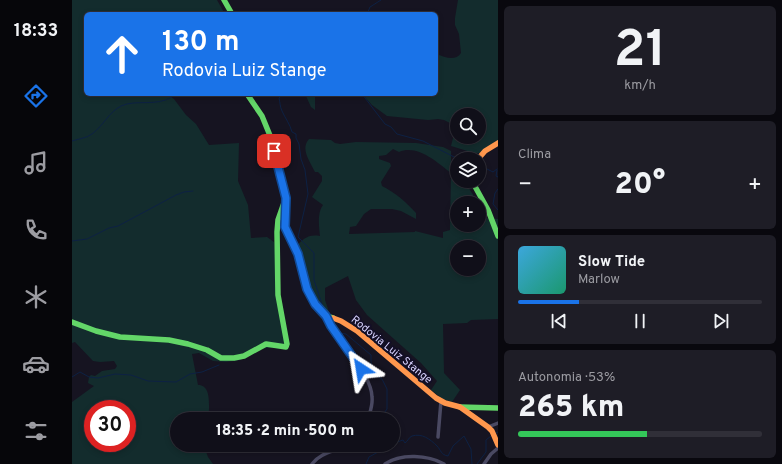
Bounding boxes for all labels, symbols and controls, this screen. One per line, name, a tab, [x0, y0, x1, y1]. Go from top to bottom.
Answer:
text: 21	[614, 19, 666, 85]
text: 18:33	[14, 20, 58, 43]
text: 130 m	[162, 25, 240, 61]
icon: ahead	[96, 28, 148, 80]
text: Rodovia Luiz Stange	[162, 60, 327, 83]
text: km/h	[624, 78, 656, 94]
icon: directions	[22, 82, 50, 110]
map controls	[450, 108, 486, 276]
button: search	[450, 108, 486, 144]
pin	[257, 134, 291, 168]
icon: arrive	[263, 140, 285, 162]
text: Clima	[518, 147, 551, 163]
icon: music	[22, 149, 50, 177]
button: layers	[450, 152, 486, 188]
text: 20°	[615, 167, 665, 204]
text: −	[518, 172, 532, 199]
text: +	[748, 172, 762, 199]
button: +	[450, 196, 486, 232]
icon: phone	[22, 216, 50, 244]
button: −	[450, 240, 486, 276]
text: Slow Tide	[578, 253, 645, 272]
text: Marlow	[578, 272, 620, 288]
icon: climate	[22, 283, 50, 311]
icon: previous	[548, 310, 570, 332]
icon: pause	[629, 310, 651, 332]
icon: next	[710, 310, 732, 332]
street label: Rodovia Luiz Stange	[348, 313, 435, 387]
position arrow	[340, 348, 382, 390]
icon: car	[22, 350, 50, 378]
text: Autonomia · 53%	[518, 370, 615, 386]
text: 265 km	[518, 390, 624, 427]
speed limit sign: 30	[84, 400, 136, 452]
icon: filters	[22, 417, 50, 445]
text: 18:35 · 2 min · 500 m	[216, 422, 354, 441]

